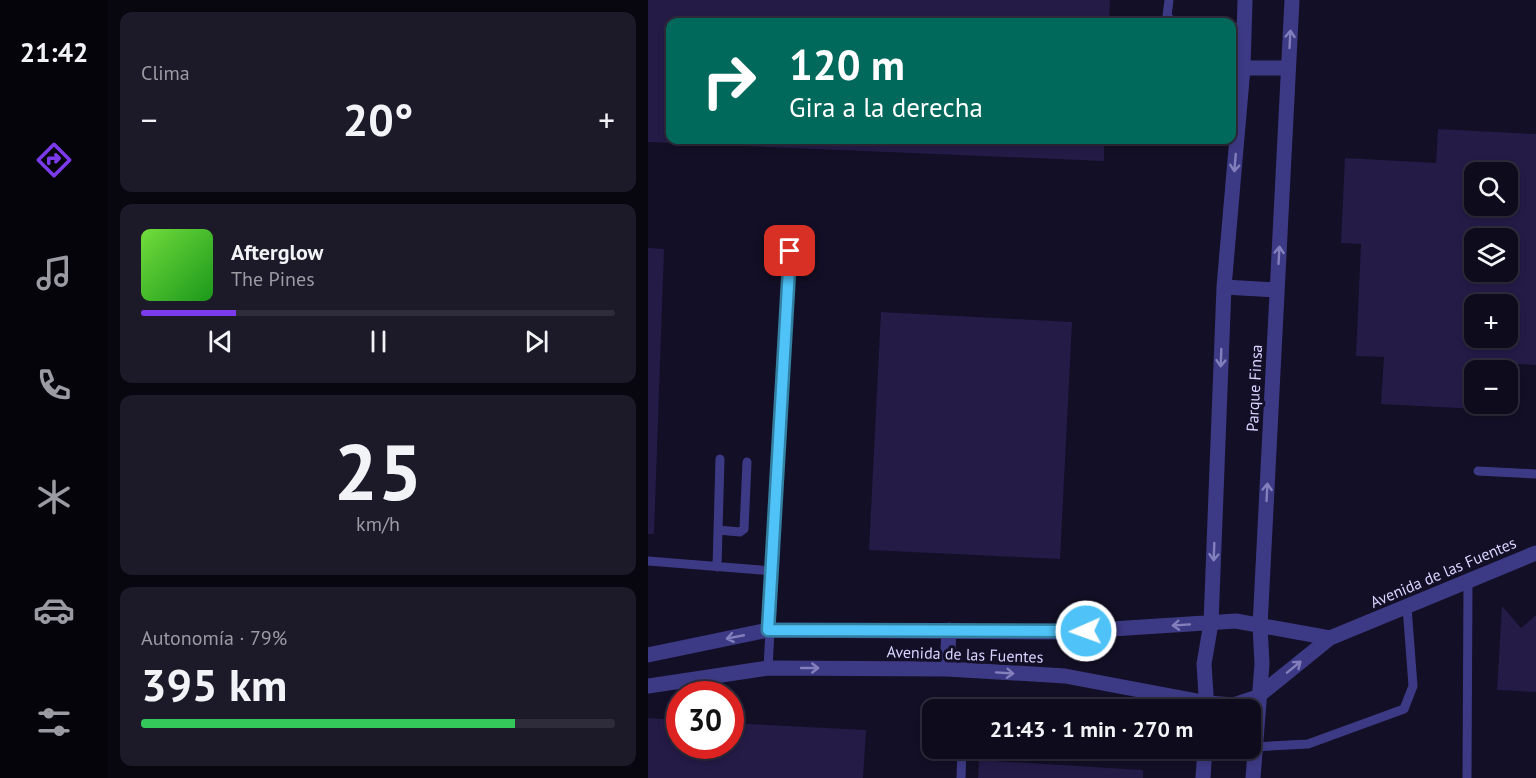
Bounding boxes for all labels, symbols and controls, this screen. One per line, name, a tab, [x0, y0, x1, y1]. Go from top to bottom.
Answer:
one-way arrow	[1284, 30, 1295, 50]
text: 21:42	[20, 35, 88, 69]
text: 120 m	[789, 37, 905, 92]
icon: right	[690, 42, 768, 120]
text: Clima	[141, 60, 190, 86]
text: 20°	[343, 90, 413, 148]
text: Gira a la derecha	[789, 90, 983, 124]
text: −	[141, 98, 158, 141]
text: +	[598, 98, 615, 141]
icon: directions	[33, 139, 75, 181]
one-way arrow	[1229, 153, 1240, 173]
map controls	[1464, 162, 1518, 414]
button: search	[1464, 162, 1518, 216]
pin	[764, 225, 815, 276]
button: layers	[1464, 228, 1518, 282]
icon: arrive	[773, 234, 806, 267]
text: Afterglow	[231, 238, 323, 266]
one-way arrow	[1273, 245, 1284, 265]
icon: music	[33, 252, 75, 294]
text: The Pines	[231, 266, 315, 292]
button: +	[1464, 294, 1518, 348]
icon: previous	[204, 325, 237, 358]
icon: pause	[362, 325, 395, 358]
icon: next	[520, 325, 553, 358]
street label: Parque Finsa	[1242, 344, 1266, 432]
one-way arrow	[1216, 347, 1227, 367]
button: −	[1464, 360, 1518, 414]
icon: phone	[33, 364, 75, 406]
text: 25	[334, 421, 422, 522]
icon: climate	[33, 476, 75, 518]
one-way arrow	[1261, 482, 1272, 502]
text: km/h	[356, 511, 400, 537]
street label: Avenida de las Fuentes	[1367, 532, 1519, 612]
one-way arrow	[1208, 542, 1219, 562]
icon: car	[33, 589, 75, 631]
position arrow	[1054, 599, 1118, 663]
one-way arrow	[1171, 619, 1191, 630]
text: Autonomía · 79%	[141, 625, 287, 651]
one-way arrow	[726, 632, 745, 643]
street label: Avenida de las Fuentes	[886, 641, 1044, 667]
text: 395 km	[141, 655, 287, 713]
one-way arrow	[1286, 661, 1302, 674]
one-way arrow	[800, 662, 820, 674]
one-way arrow	[995, 667, 1015, 678]
speed limit sign: 30	[666, 681, 744, 759]
icon: filters	[33, 701, 75, 743]
text: 21:43 · 1 min · 270 m	[990, 715, 1193, 743]

